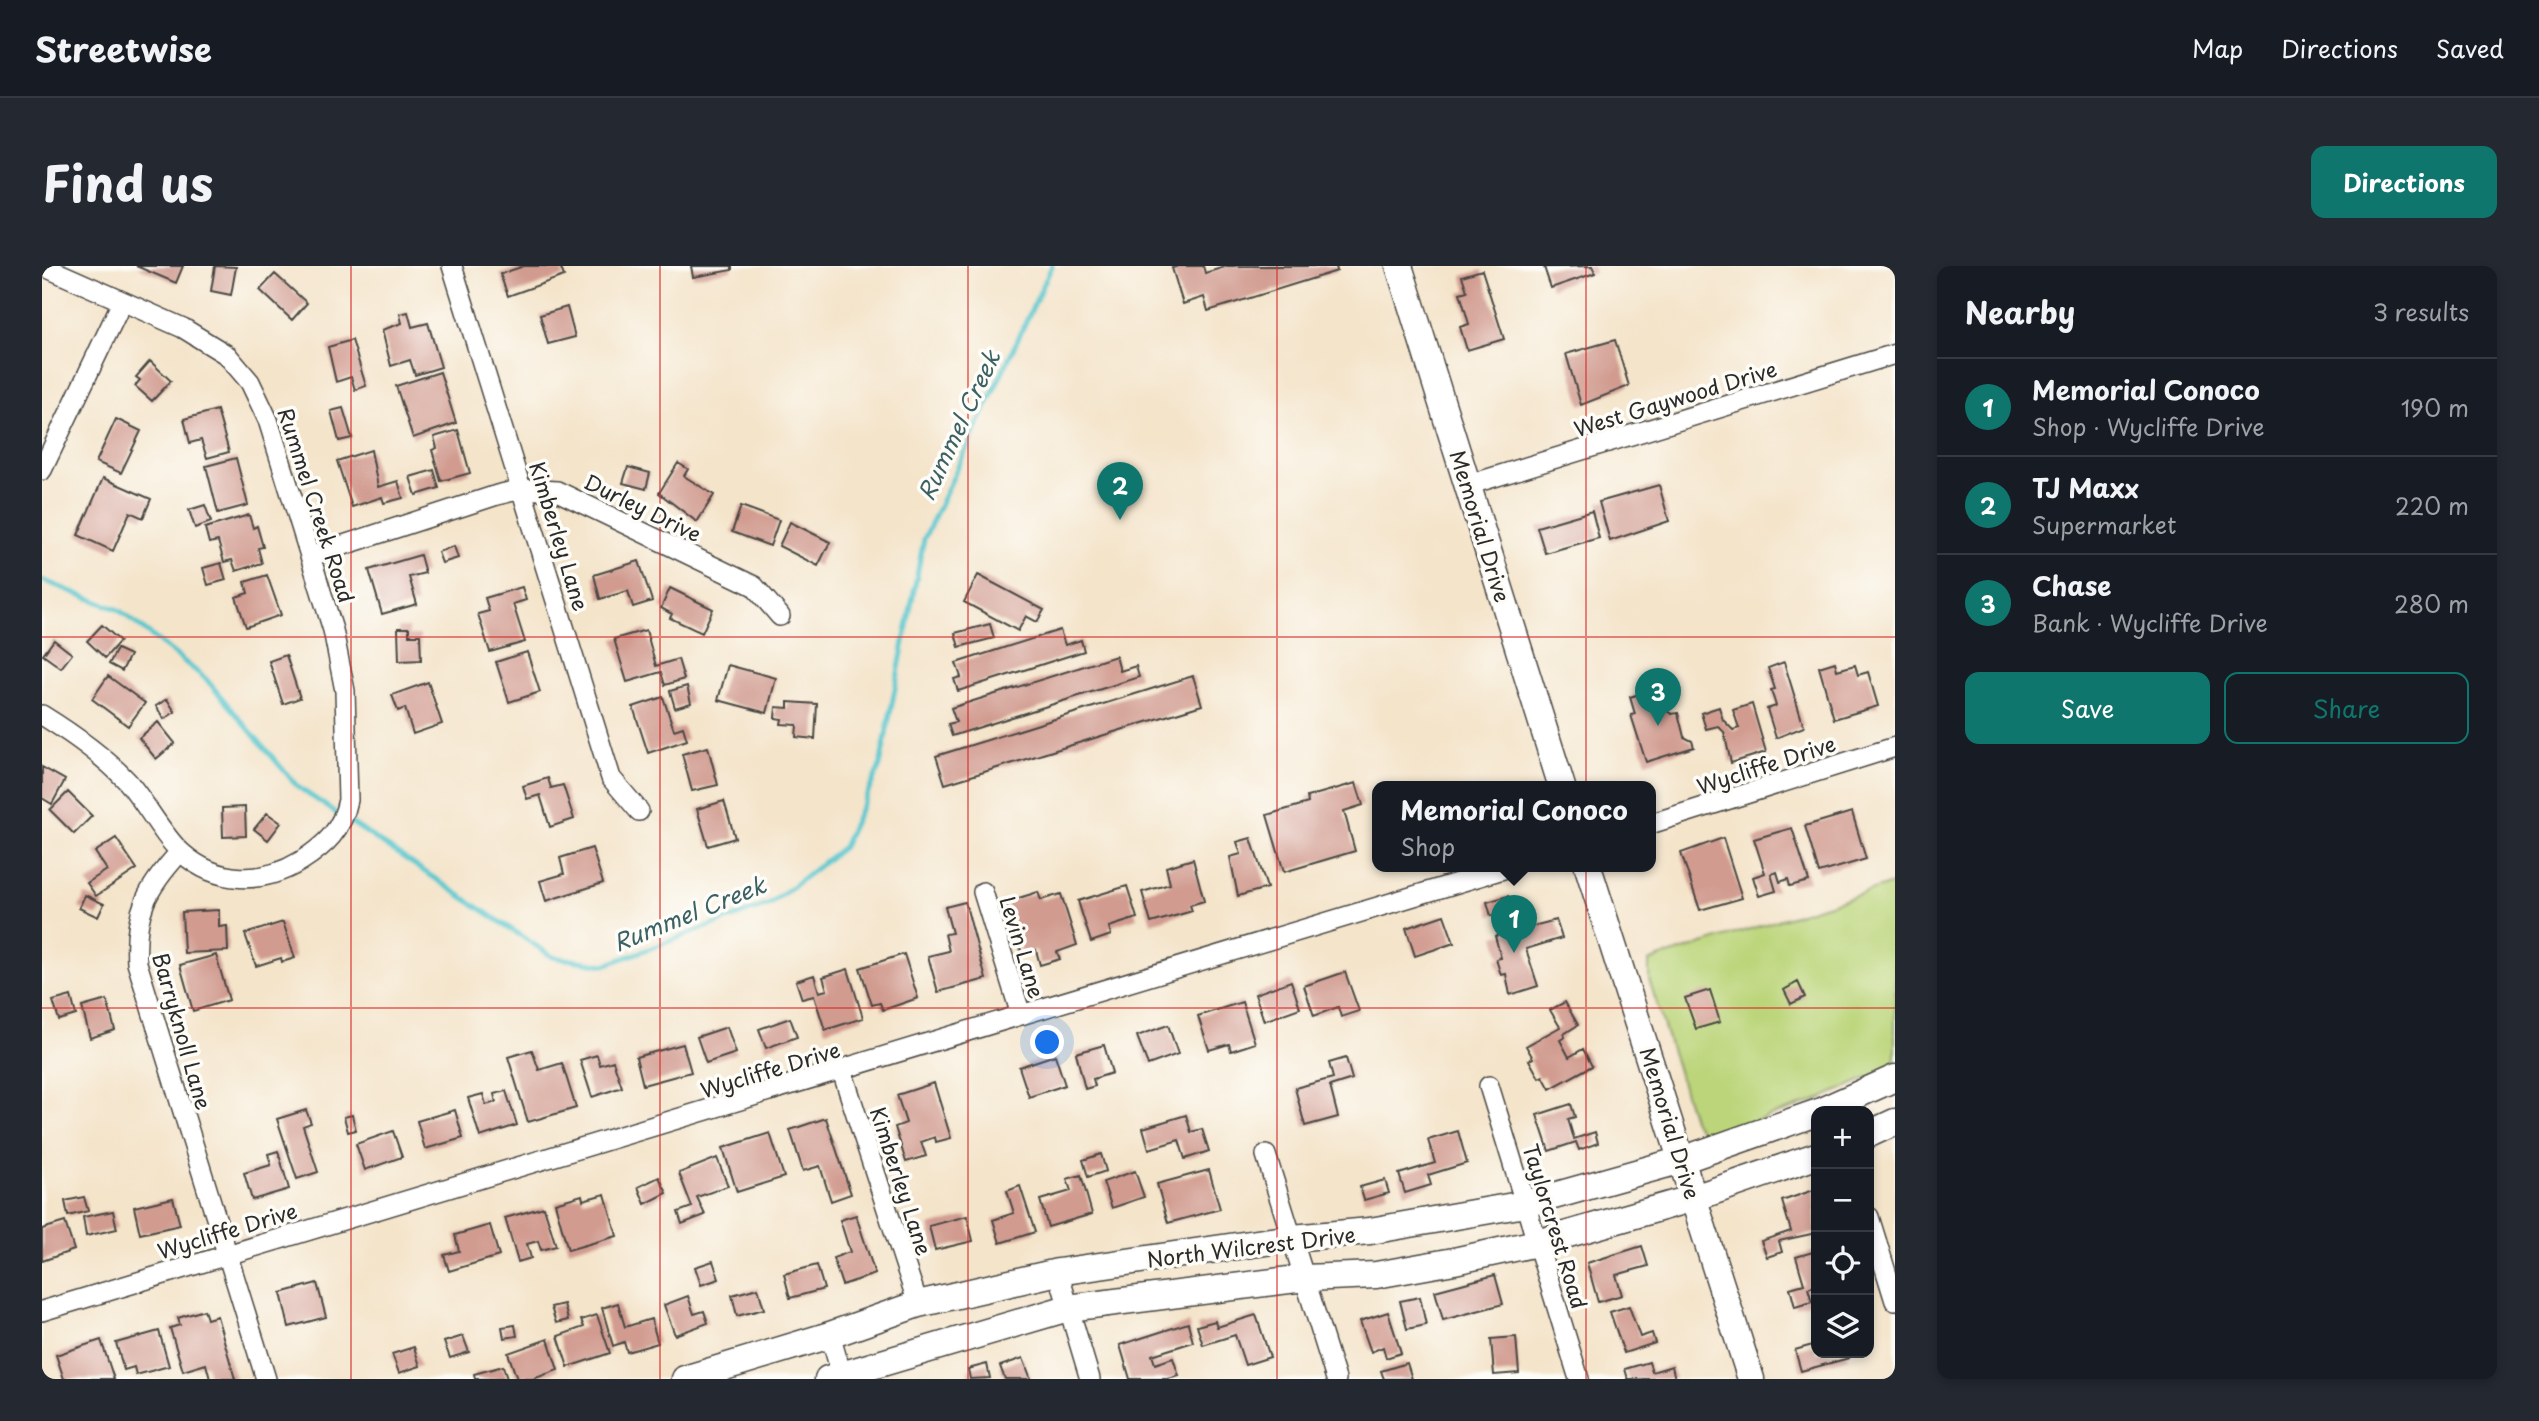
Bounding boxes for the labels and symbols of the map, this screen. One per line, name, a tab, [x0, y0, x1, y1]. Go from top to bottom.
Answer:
water label: Rummel Creek	[908, 343, 1008, 506]
street label: West Gaywood Drive	[1570, 352, 1780, 444]
street label: Rummel Creek Road	[270, 403, 364, 607]
street label: Memorial Drive	[1443, 446, 1519, 606]
street label: Kimberley Lane	[522, 457, 598, 615]
pin: 2	[1097, 462, 1143, 520]
street label: Durley Drive	[579, 465, 707, 549]
pin: 3	[1635, 668, 1681, 726]
street label: Wycliffe Drive	[1692, 726, 1840, 802]
water label: Rummel Creek	[607, 866, 772, 960]
street label: Levin Lane	[992, 892, 1054, 1002]
pin: 1	[1491, 895, 1537, 953]
street label: Barryknoll Lane	[145, 949, 221, 1113]
your location	[1030, 1025, 1064, 1059]
street label: Wycliffe Drive	[696, 1033, 844, 1105]
street label: Memorial Drive	[1633, 1043, 1709, 1203]
street label: Kimberley Lane	[863, 1103, 941, 1259]
street label: Taylorcrest Road	[1516, 1139, 1596, 1313]
street label: Wycliffe Drive	[153, 1194, 301, 1266]
street label: North Wilcrest Drive	[1145, 1217, 1357, 1275]

